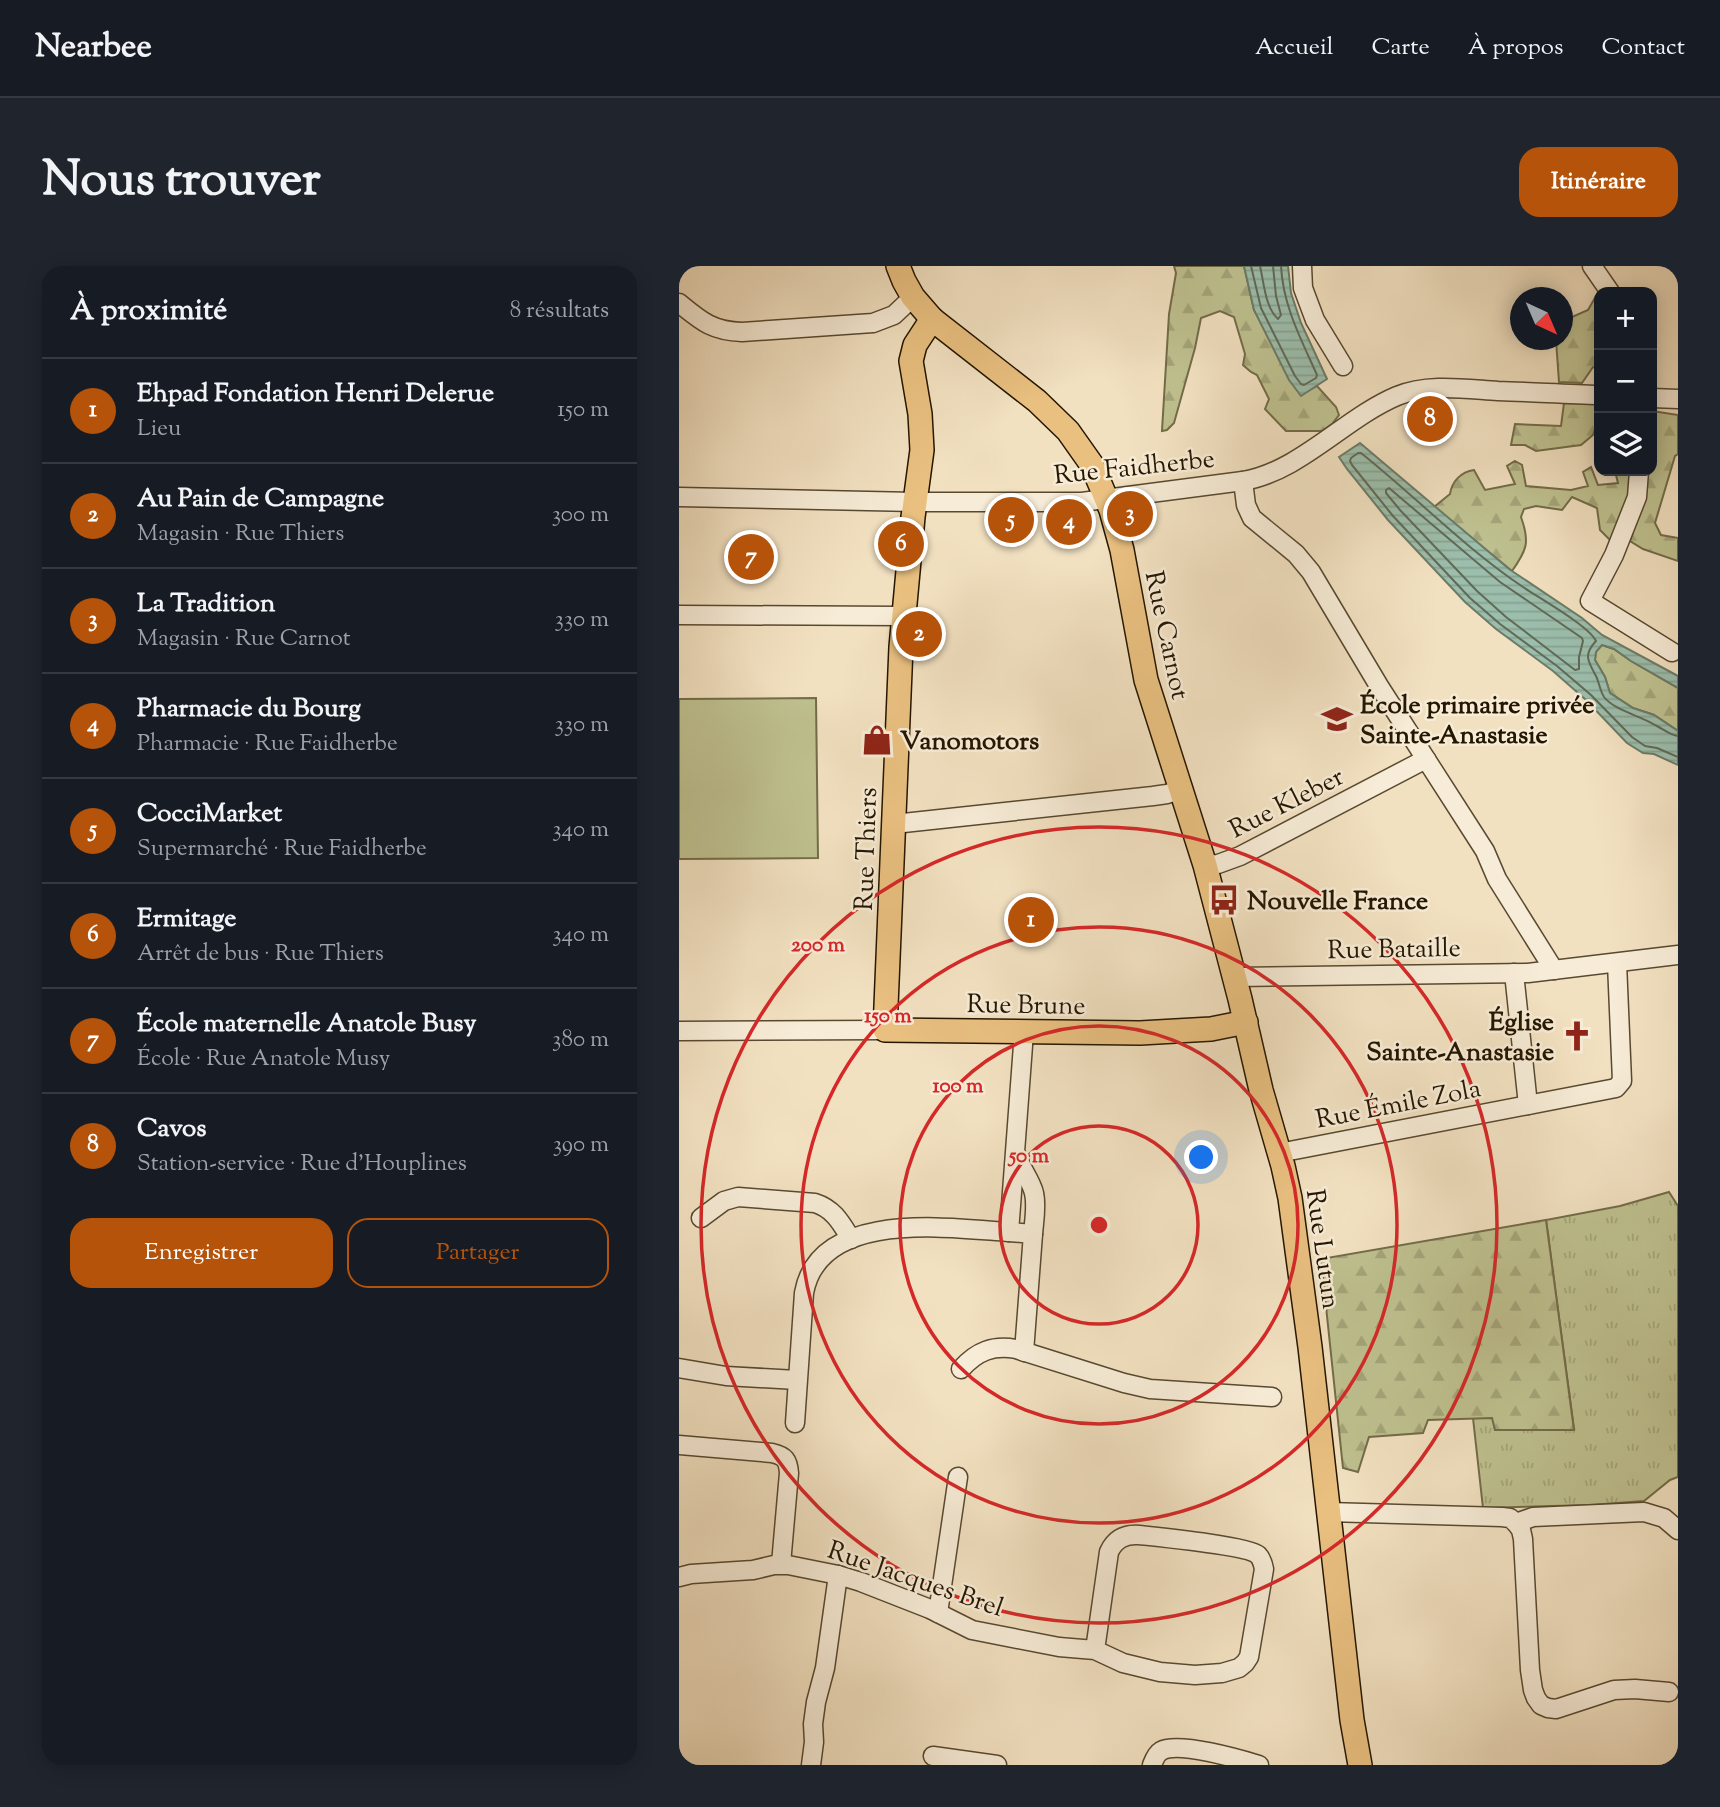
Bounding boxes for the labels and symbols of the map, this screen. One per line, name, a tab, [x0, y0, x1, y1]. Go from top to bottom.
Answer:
north arrow	[1510, 287, 1573, 350]
pin: 8	[1407, 393, 1453, 445]
street label: Rue Faidherbe	[1052, 442, 1216, 495]
pin: 3	[1107, 488, 1153, 540]
pin: 5	[988, 494, 1034, 546]
pin: 4	[1046, 496, 1092, 548]
pin: 6	[878, 518, 924, 570]
pin: 7	[728, 531, 774, 583]
street label: Rue Carnot	[1134, 568, 1197, 703]
pin: 2	[896, 608, 942, 660]
place label: École primaire privée Sainte-Anastasie	[1360, 688, 1594, 755]
school or university icon: École primaire privée Sainte-Anastasie	[1320, 702, 1354, 736]
shop icon: Vanomotors	[860, 723, 894, 757]
place label: Vanomotors	[900, 724, 1039, 761]
street label: Rue Kleber	[1223, 759, 1351, 849]
street label: Rue Thiers	[847, 787, 888, 911]
bus stop icon: Nouvelle France	[1207, 883, 1241, 917]
place label: Nouvelle France	[1247, 884, 1428, 921]
pin: 1	[1008, 894, 1054, 946]
text: 200 m	[791, 931, 846, 961]
street label: Rue Bataille	[1327, 931, 1461, 970]
street label: Rue Brune	[966, 987, 1086, 1026]
text: 150 m	[864, 1002, 912, 1032]
place label: Église Sainte-Anastasie	[1366, 1005, 1554, 1072]
church icon: Église Sainte-Anastasie	[1560, 1019, 1594, 1053]
street label: Rue Émile Zola	[1313, 1071, 1484, 1140]
text: 100 m	[933, 1072, 984, 1102]
your location	[1184, 1140, 1218, 1174]
text: 50 m	[1007, 1142, 1050, 1172]
street label: Rue Lutun	[1295, 1187, 1348, 1312]
centre of rings	[1087, 1213, 1111, 1237]
street label: Rue Jacques Brel	[822, 1533, 1008, 1628]

